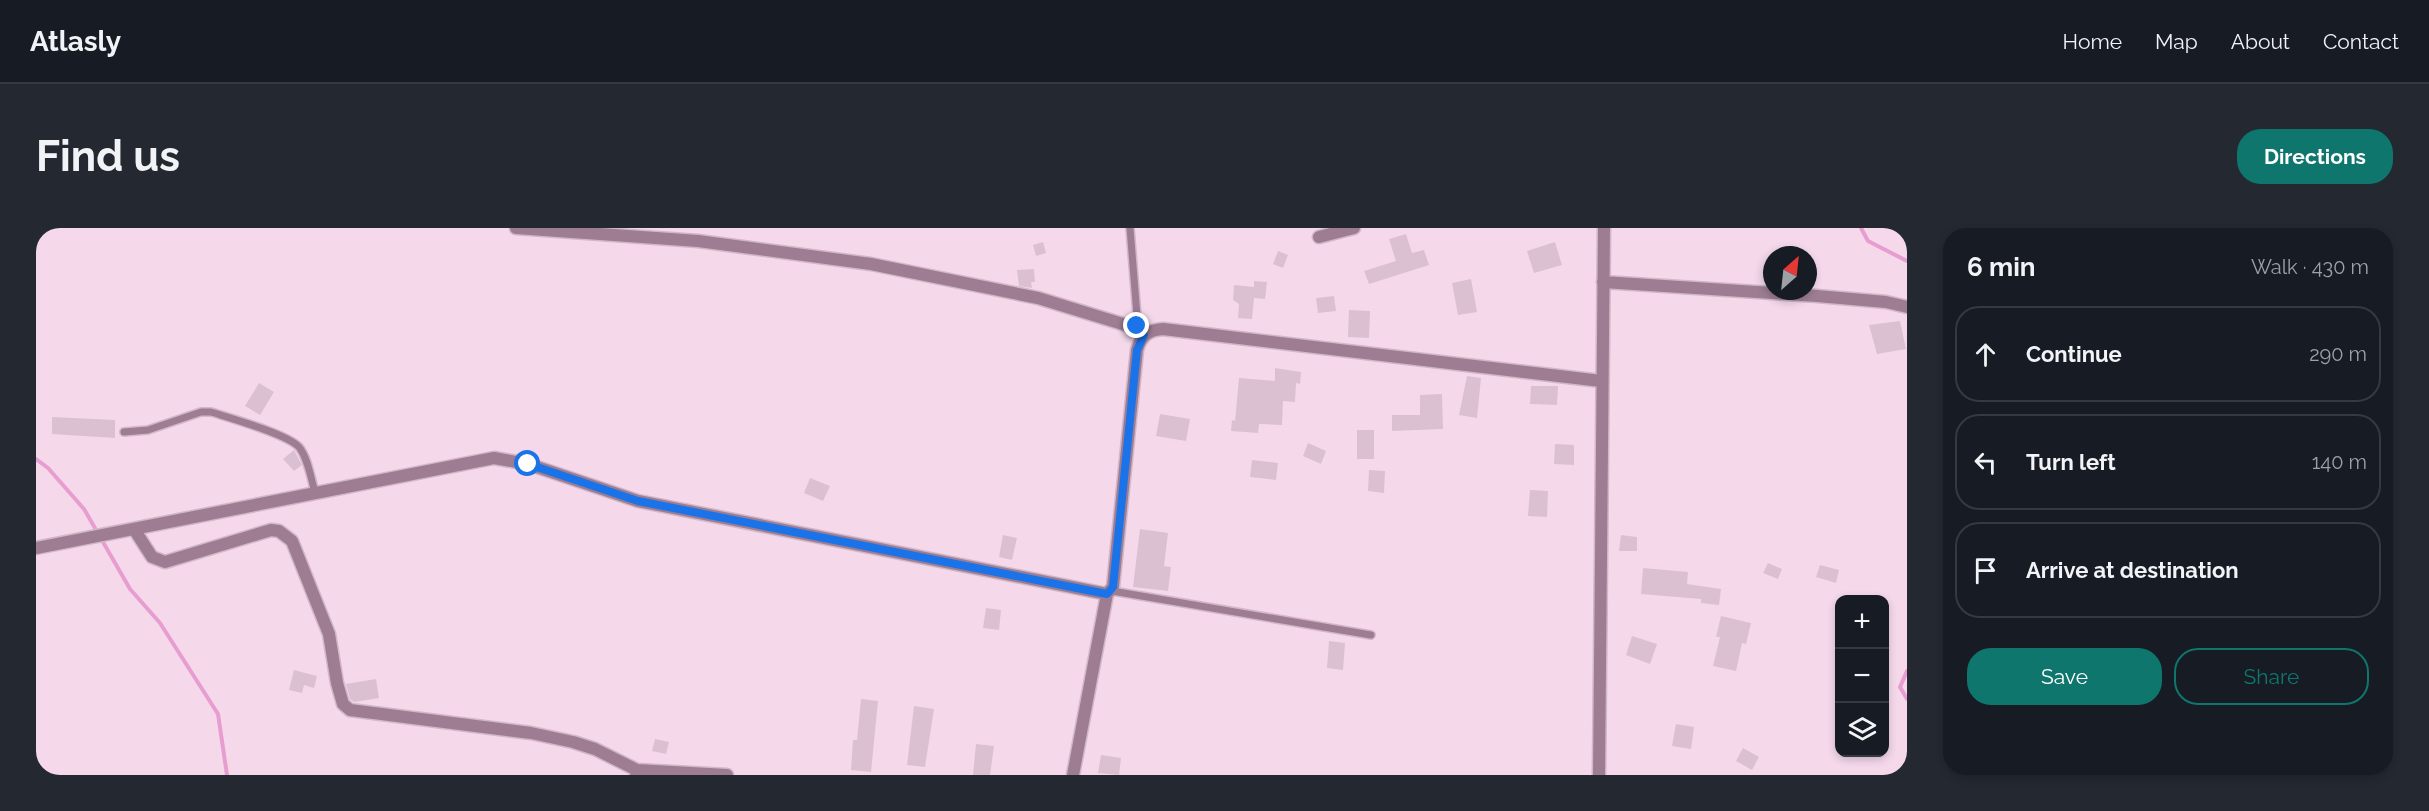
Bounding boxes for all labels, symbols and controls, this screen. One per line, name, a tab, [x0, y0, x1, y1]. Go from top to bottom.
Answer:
text: Atlasly	[30, 25, 121, 58]
text: Home	[2063, 29, 2122, 54]
text: Map	[2155, 29, 2198, 54]
text: About	[2231, 29, 2290, 54]
text: Contact	[2323, 29, 2399, 54]
button: Directions	[2237, 129, 2393, 184]
text: Find us	[36, 132, 180, 181]
north arrow	[1763, 246, 1817, 300]
text: 6 min	[1967, 252, 2036, 282]
text: Walk · 430 m	[2251, 255, 2369, 279]
route end	[1123, 312, 1149, 338]
icon: ahead	[1969, 338, 2002, 371]
text: Continue	[2026, 341, 2122, 367]
text: 290 m	[2309, 342, 2367, 366]
icon: left	[1969, 446, 2002, 479]
text: Turn left	[2026, 449, 2116, 475]
route start	[514, 450, 540, 476]
text: 140 m	[2312, 450, 2367, 474]
icon: arrive	[1969, 554, 2002, 587]
text: Arrive at destination	[2026, 557, 2239, 583]
map controls	[1835, 595, 1889, 757]
button: +	[1835, 595, 1889, 649]
button: Save	[1967, 648, 2162, 705]
button: Share	[2174, 648, 2369, 705]
button: −	[1835, 649, 1889, 703]
button: layers	[1835, 703, 1889, 757]

